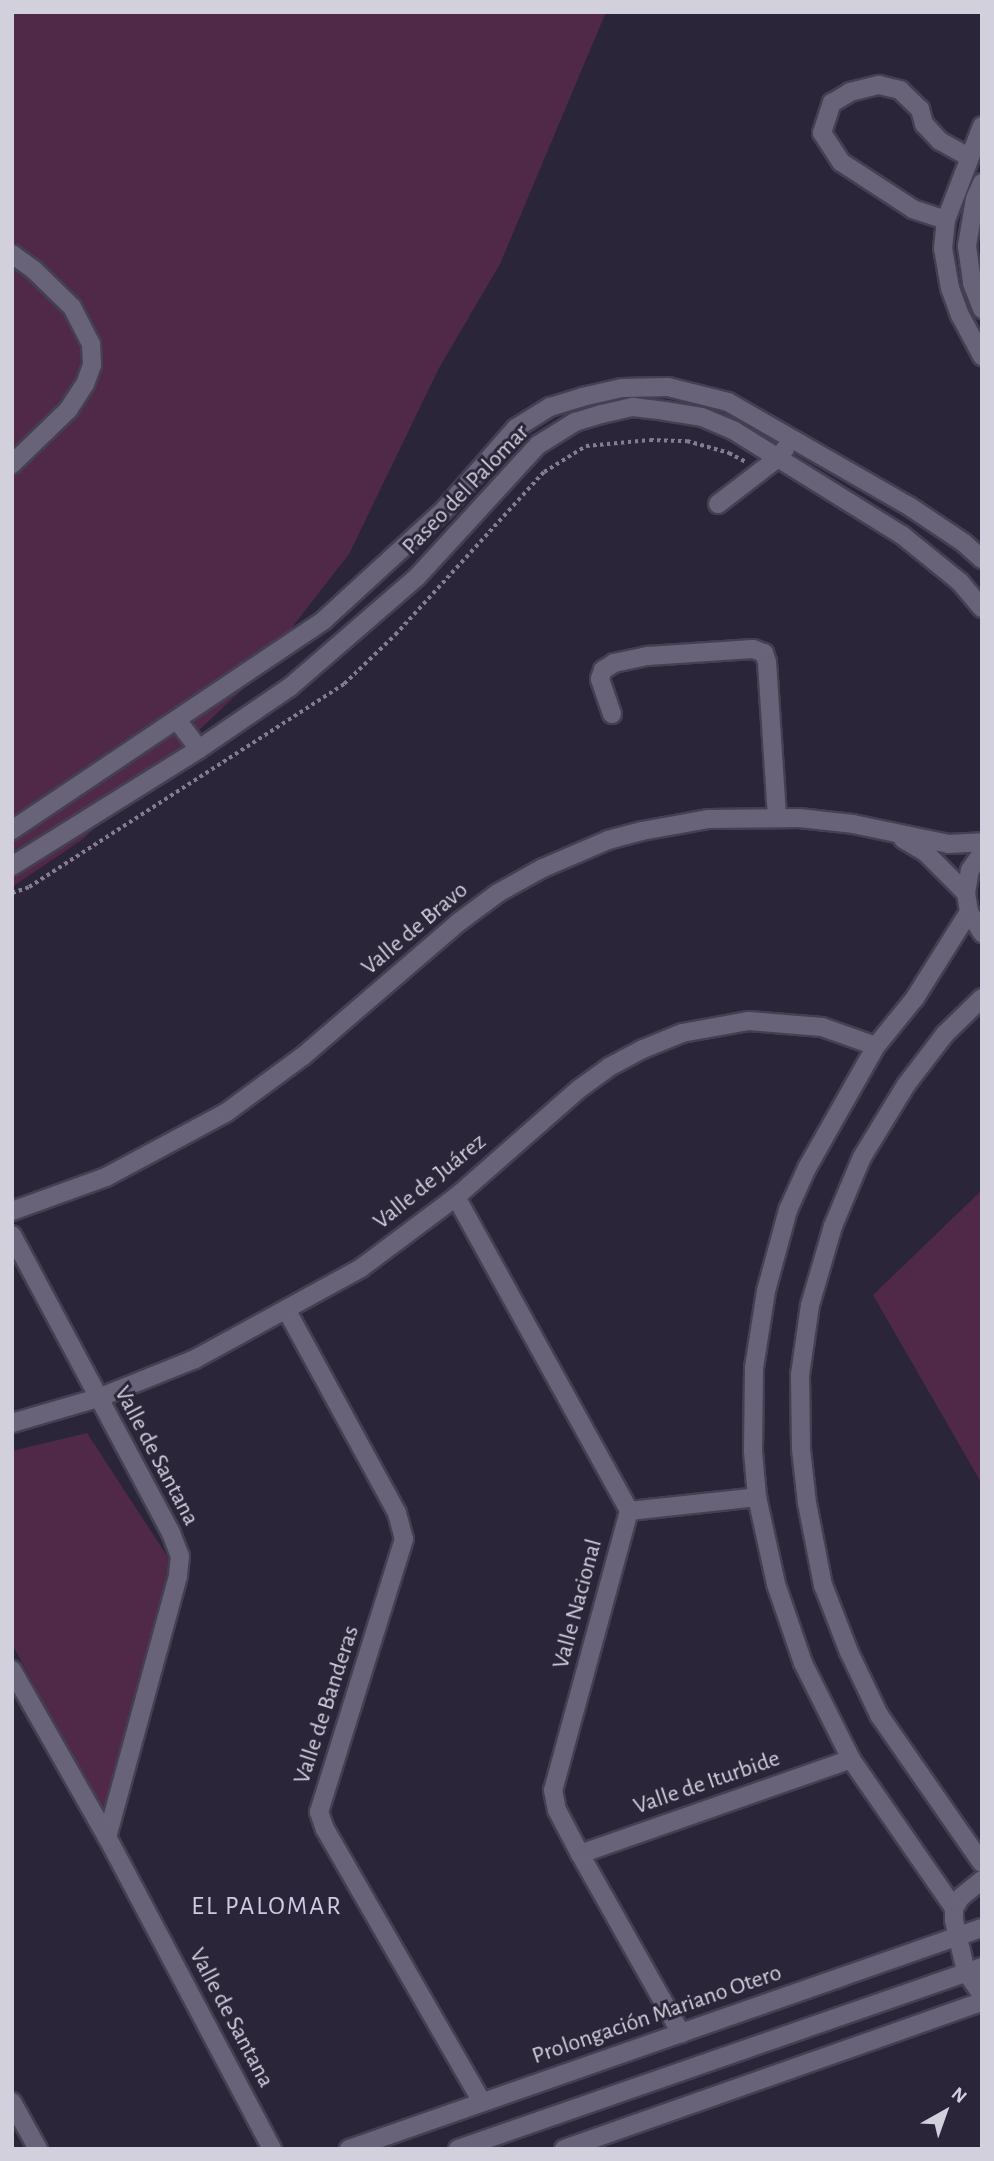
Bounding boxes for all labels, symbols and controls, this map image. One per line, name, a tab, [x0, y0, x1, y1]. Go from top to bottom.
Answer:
street label: Paseo del Palomar	[397, 419, 535, 561]
street label: Valle de Bravo	[356, 876, 474, 982]
street label: Valle de Juárez	[368, 1128, 492, 1236]
street label: Valle de Santana	[107, 1381, 205, 1531]
street label: Valle Nacional	[547, 1536, 609, 1672]
street label: Valle de Banderas	[288, 1622, 366, 1788]
street label: Valle de Iturbide	[630, 1744, 784, 1822]
district label: EL PALOMAR	[193, 1891, 341, 1923]
street label: Valle de Santana	[182, 1943, 280, 2093]
street label: Prolongación Mariano Otero	[528, 1959, 786, 2071]
north arrow	[910, 2077, 980, 2147]
text: N	[948, 2084, 970, 2107]

